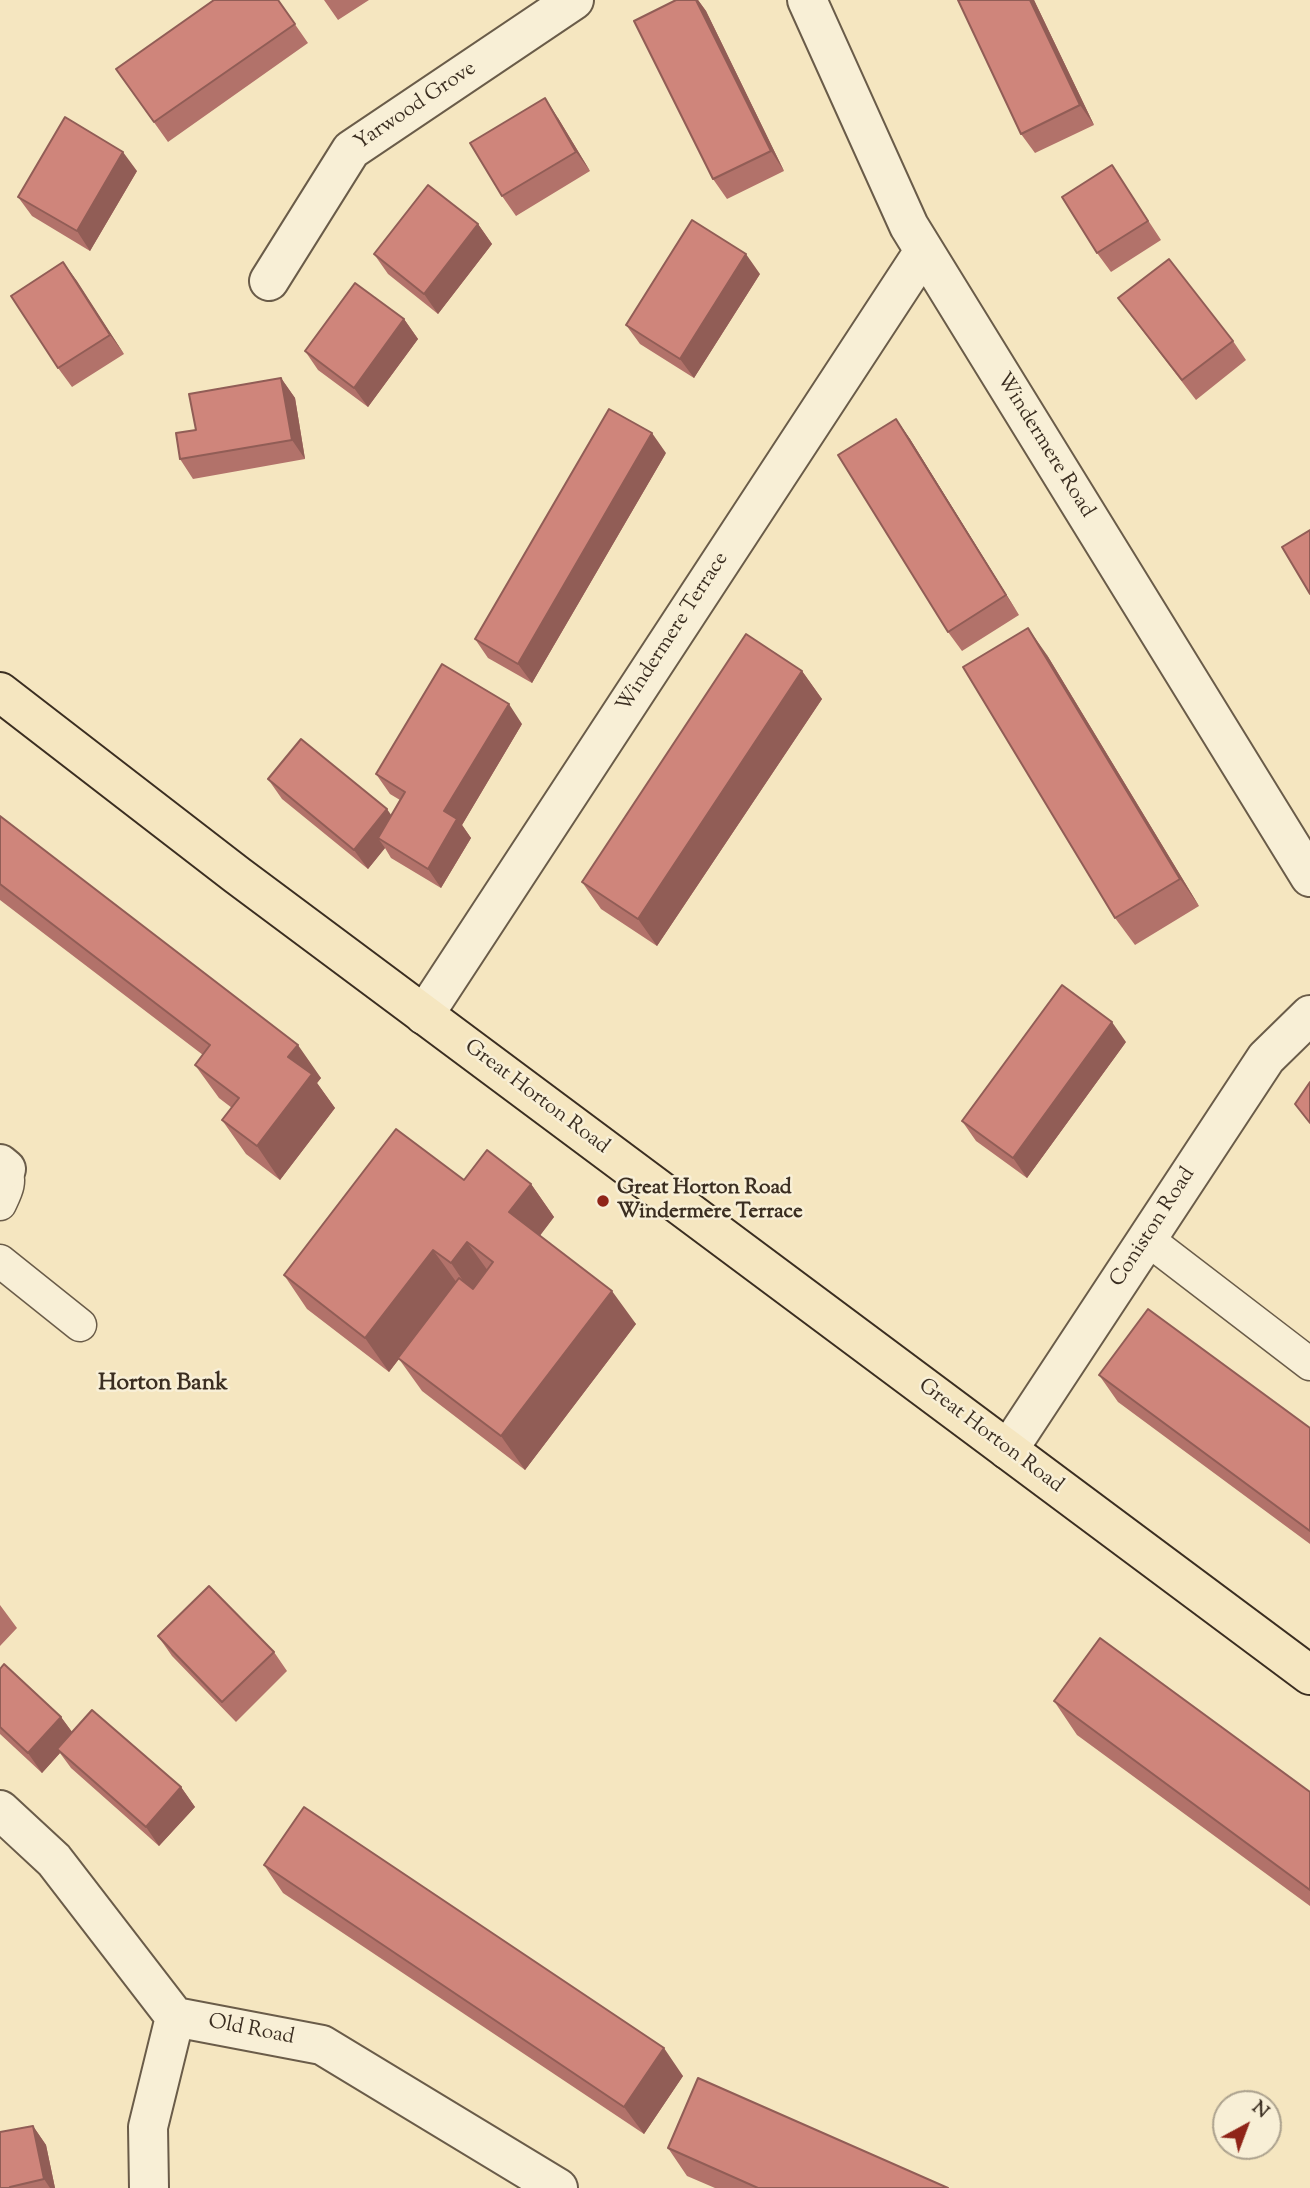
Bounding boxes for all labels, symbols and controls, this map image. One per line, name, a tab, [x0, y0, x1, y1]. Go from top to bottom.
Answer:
street label: Yarwood Grove	[350, 57, 482, 157]
street label: Windermere Road	[989, 369, 1099, 523]
street label: Windermere Terrace	[613, 548, 735, 718]
street label: Great Horton Road	[459, 1035, 613, 1161]
street label: Coniston Road	[1106, 1164, 1202, 1292]
place label: Great Horton Road Windermere Terrace	[617, 1176, 803, 1226]
marker: Great Horton Road Windermere Terrace	[595, 1193, 611, 1209]
district label: Horton Bank	[98, 1371, 228, 1399]
street label: Great Horton Road	[913, 1374, 1067, 1500]
street label: Old Road	[206, 2010, 296, 2052]
north arrow	[1212, 2090, 1282, 2160]
text: N	[1245, 2095, 1274, 2125]

